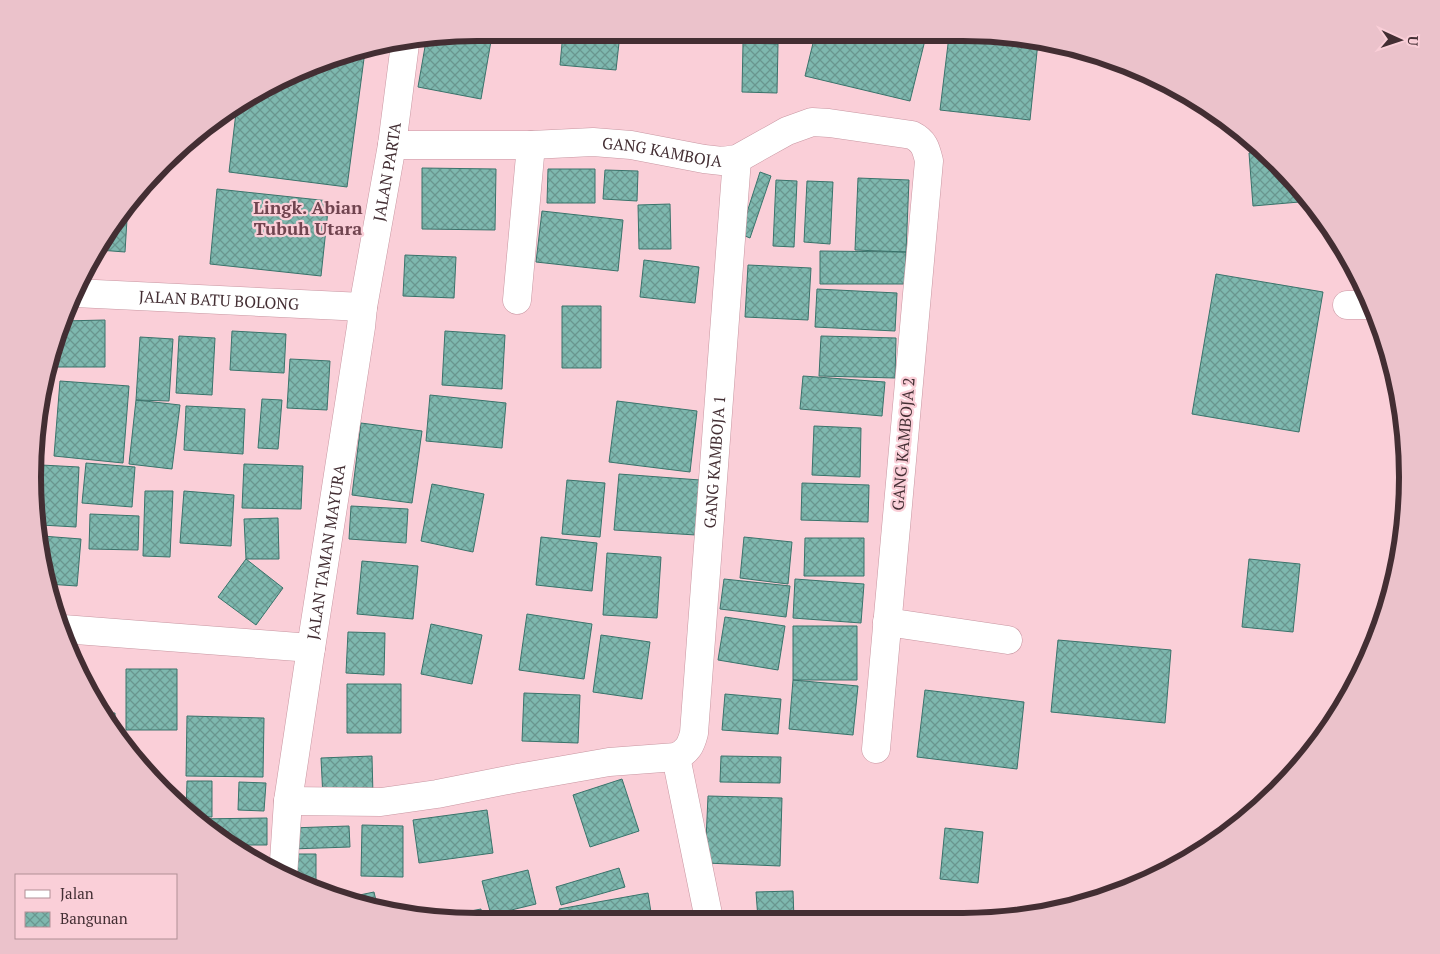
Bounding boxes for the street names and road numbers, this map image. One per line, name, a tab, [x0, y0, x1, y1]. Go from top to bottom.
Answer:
street label: JALAN PARTA	[368, 121, 406, 223]
street label: GANG KAMBOJA	[601, 132, 723, 172]
street label: JALAN BATU BOLONG	[138, 285, 300, 315]
street label: GANG KAMBOJA 2	[886, 377, 920, 511]
street label: GANG KAMBOJA 1	[698, 394, 730, 529]
street label: JALAN TAMAN MAYURA	[301, 463, 350, 641]

